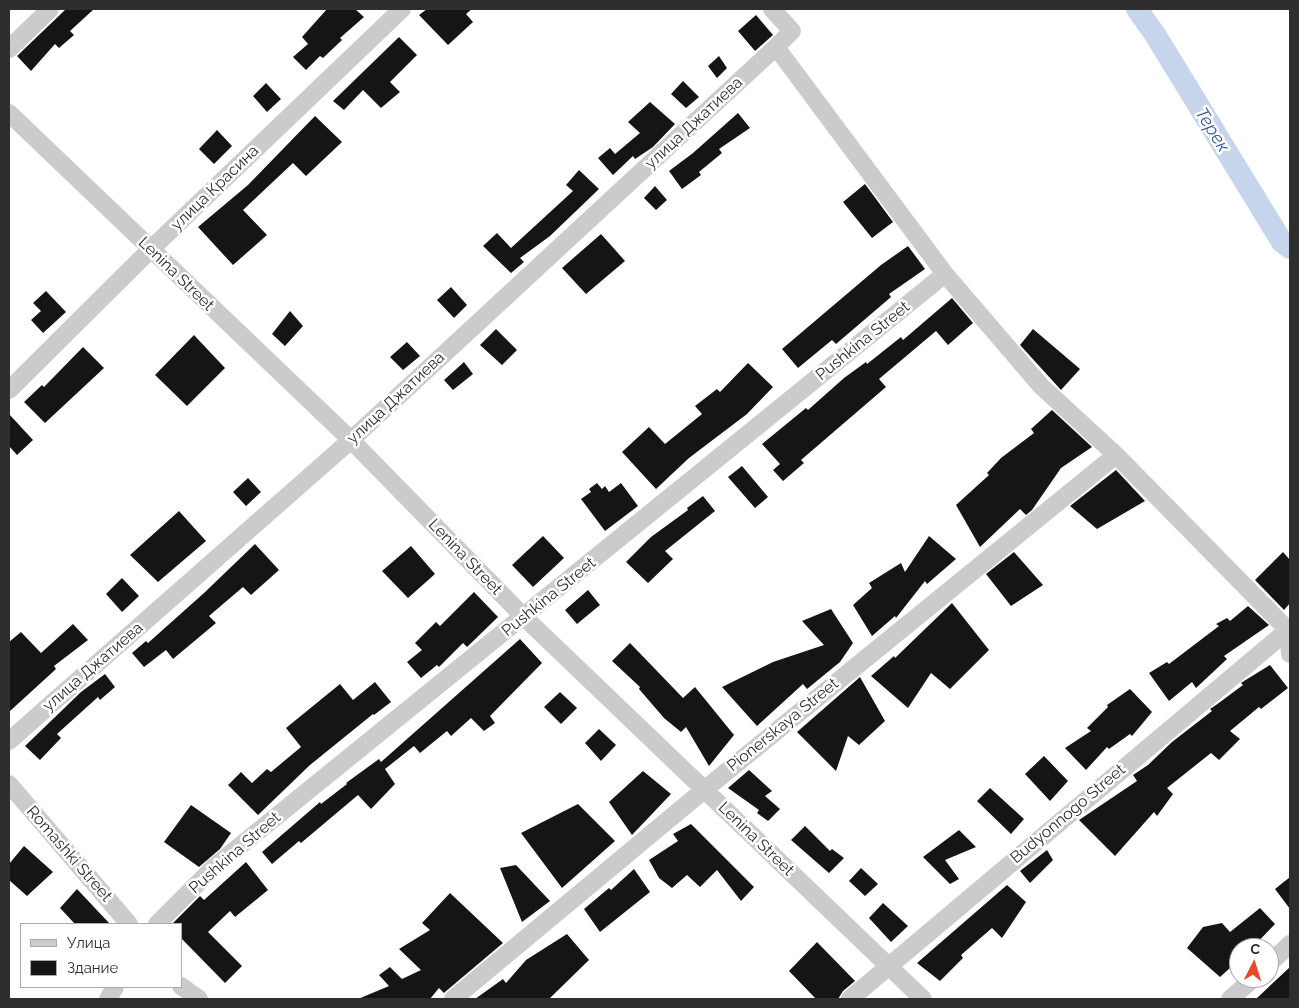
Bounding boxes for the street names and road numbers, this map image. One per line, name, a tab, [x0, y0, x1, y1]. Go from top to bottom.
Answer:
street label: улица Джатиева	[641, 73, 747, 173]
street label: улица Красина	[167, 141, 263, 235]
street label: Lenina Street	[134, 233, 218, 315]
street label: Pushkina Street	[812, 297, 914, 385]
street label: улица Джатиева	[343, 348, 449, 448]
street label: Lenina Street	[424, 515, 506, 599]
street label: Pushkina Street	[498, 553, 600, 641]
street label: улица Джатиева	[39, 618, 147, 716]
street label: Pionerskaya Street	[724, 674, 842, 776]
street label: Budyonnogo Street	[1007, 760, 1129, 868]
street label: Lenina Street	[714, 798, 798, 880]
street label: Romashki Street	[22, 802, 116, 906]
street label: Pushkina Street	[185, 808, 285, 898]

